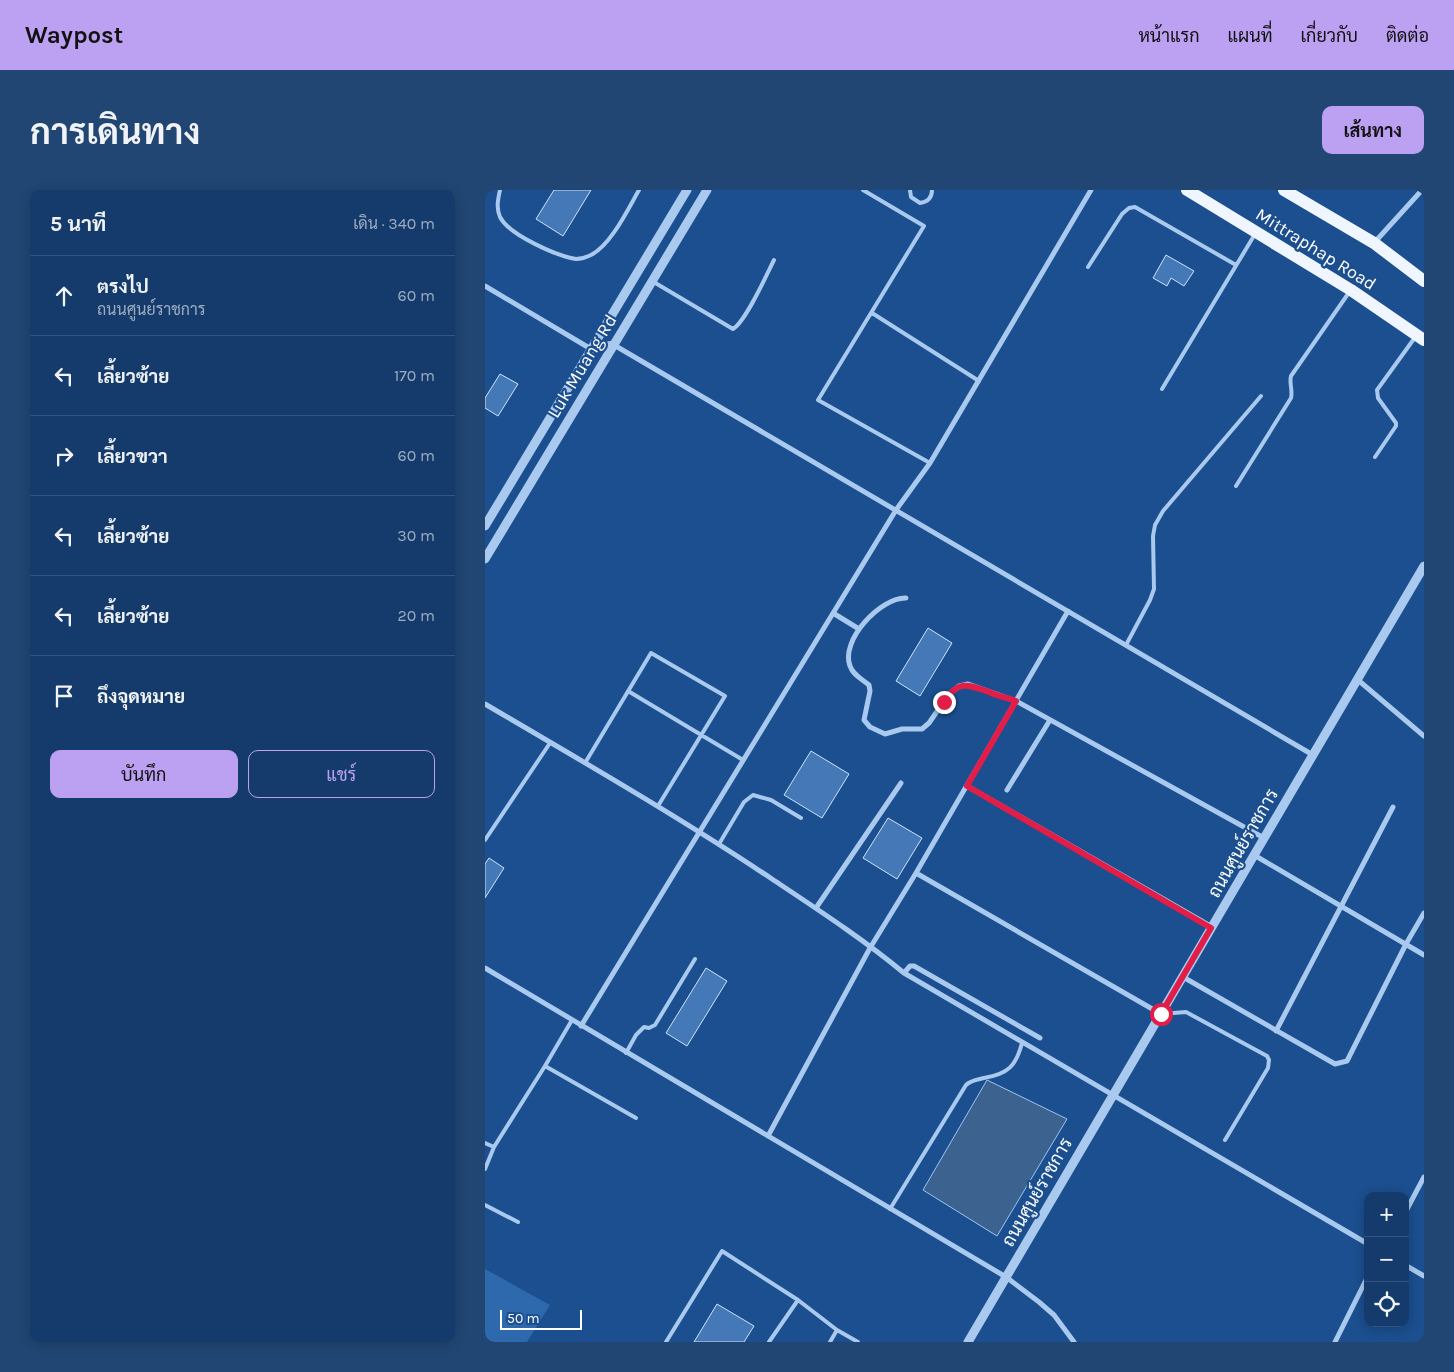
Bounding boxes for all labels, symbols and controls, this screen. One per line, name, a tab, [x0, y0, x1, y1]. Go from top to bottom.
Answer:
text: Waypost	[25, 21, 123, 49]
text: หน้าแรก	[1138, 25, 1200, 47]
text: แผนที่	[1228, 25, 1272, 47]
text: เกี่ยวกับ	[1300, 25, 1358, 47]
text: ติดต่อ	[1386, 25, 1429, 47]
button: เส้นทาง	[1322, 106, 1424, 154]
text: การเดินทาง	[30, 112, 200, 153]
street label: Mittraphap Road	[1252, 203, 1380, 295]
text: 5 นาที	[50, 212, 106, 236]
text: เดิน · 340 m	[353, 214, 435, 233]
text: ตรงไป	[97, 276, 149, 298]
icon: ahead	[50, 282, 78, 310]
text: 60 m	[398, 286, 435, 305]
text: ถนนศูนย์ราชการ	[97, 300, 206, 319]
street label: Luk Muang Rd	[542, 310, 622, 422]
icon: left	[50, 362, 78, 390]
text: เลี้ยวซ้าย	[97, 366, 169, 388]
text: 170 m	[394, 366, 435, 385]
icon: right	[50, 442, 78, 470]
text: เลี้ยวขวา	[97, 446, 168, 468]
text: 60 m	[398, 446, 435, 465]
icon: left	[50, 522, 78, 550]
text: เลี้ยวซ้าย	[97, 526, 169, 548]
text: 30 m	[397, 526, 435, 545]
icon: left	[50, 602, 78, 630]
text: เลี้ยวซ้าย	[97, 606, 169, 628]
text: 20 m	[397, 606, 435, 625]
icon: arrive	[50, 682, 78, 710]
text: ถึงจุดหมาย	[97, 686, 185, 708]
route end	[933, 691, 956, 714]
button: บันทึก	[50, 750, 238, 798]
button: แชร์	[248, 750, 435, 798]
street label: ถนนศูนย์ราชการ	[1201, 783, 1285, 902]
route start	[1150, 1003, 1173, 1026]
street label: ถนนศูนย์ราชการ	[995, 1132, 1079, 1251]
map controls	[1364, 1192, 1409, 1327]
button: +	[1364, 1192, 1409, 1237]
button: −	[1364, 1237, 1409, 1282]
button: locate	[1364, 1282, 1409, 1327]
scale bar	[500, 1307, 583, 1330]
text: 50 m	[507, 1310, 540, 1327]

